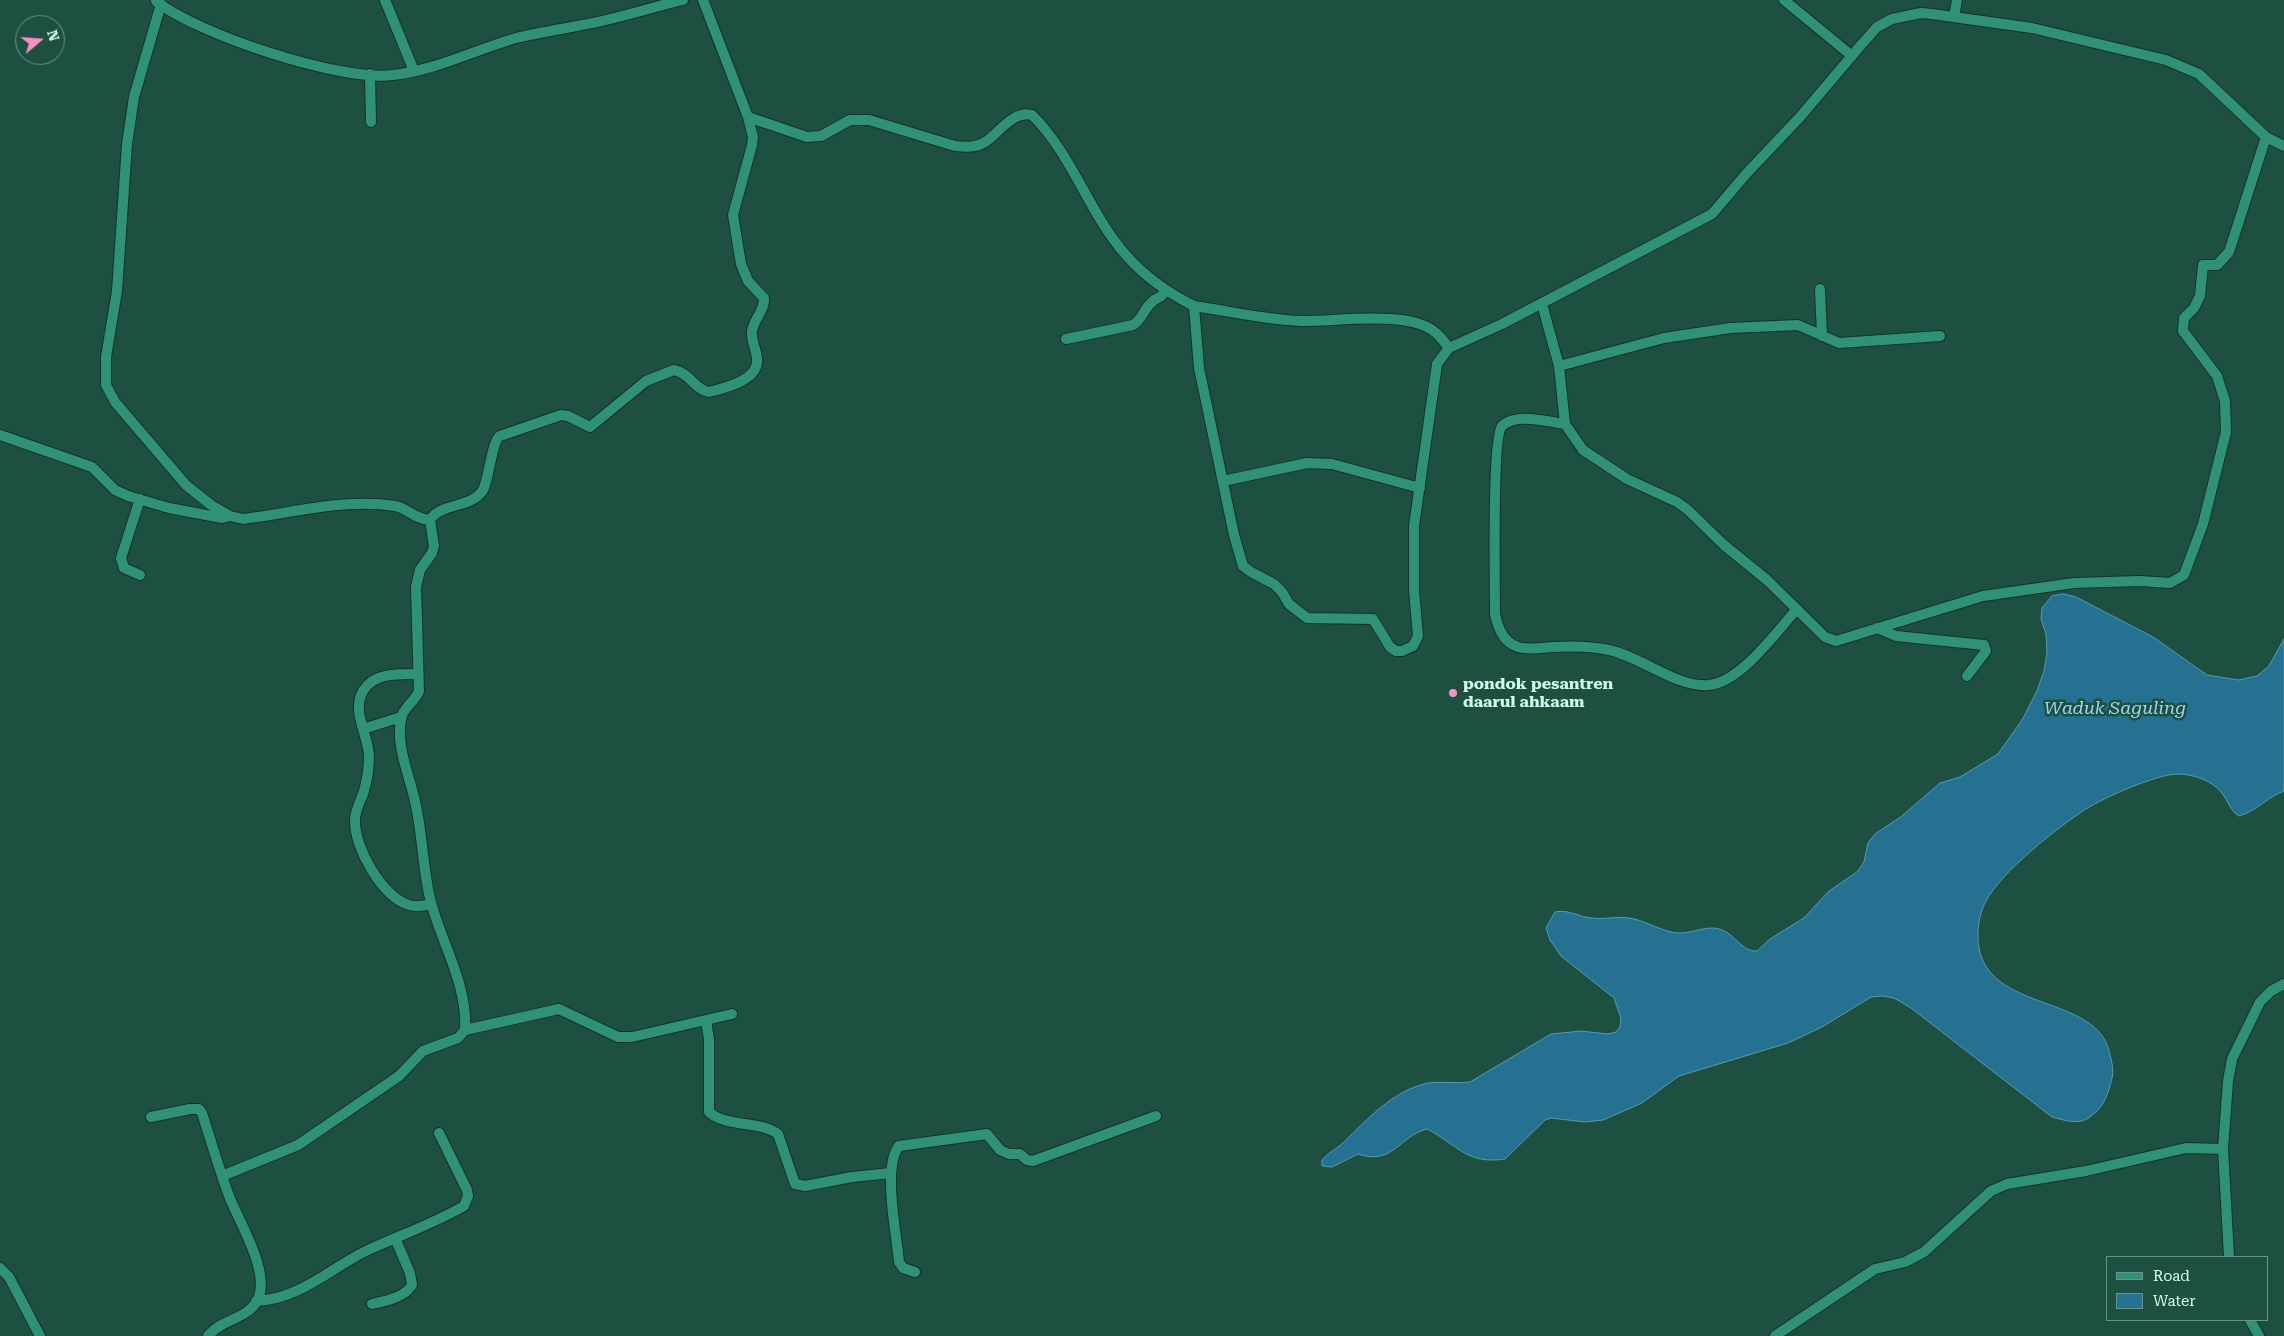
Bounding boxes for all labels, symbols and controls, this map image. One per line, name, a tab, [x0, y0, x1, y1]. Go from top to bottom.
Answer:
north arrow	[15, 15, 65, 65]
text: N	[44, 28, 63, 43]
place label: pondok pesantren daarul ahkaam	[1463, 674, 1613, 712]
marker: pondok pesantren daarul ahkaam	[1447, 687, 1459, 699]
water label: Waduk Saguling	[2044, 698, 2186, 720]
legend	[2106, 1256, 2269, 1321]
text: Road	[2153, 1267, 2190, 1285]
text: Water	[2153, 1292, 2195, 1310]

